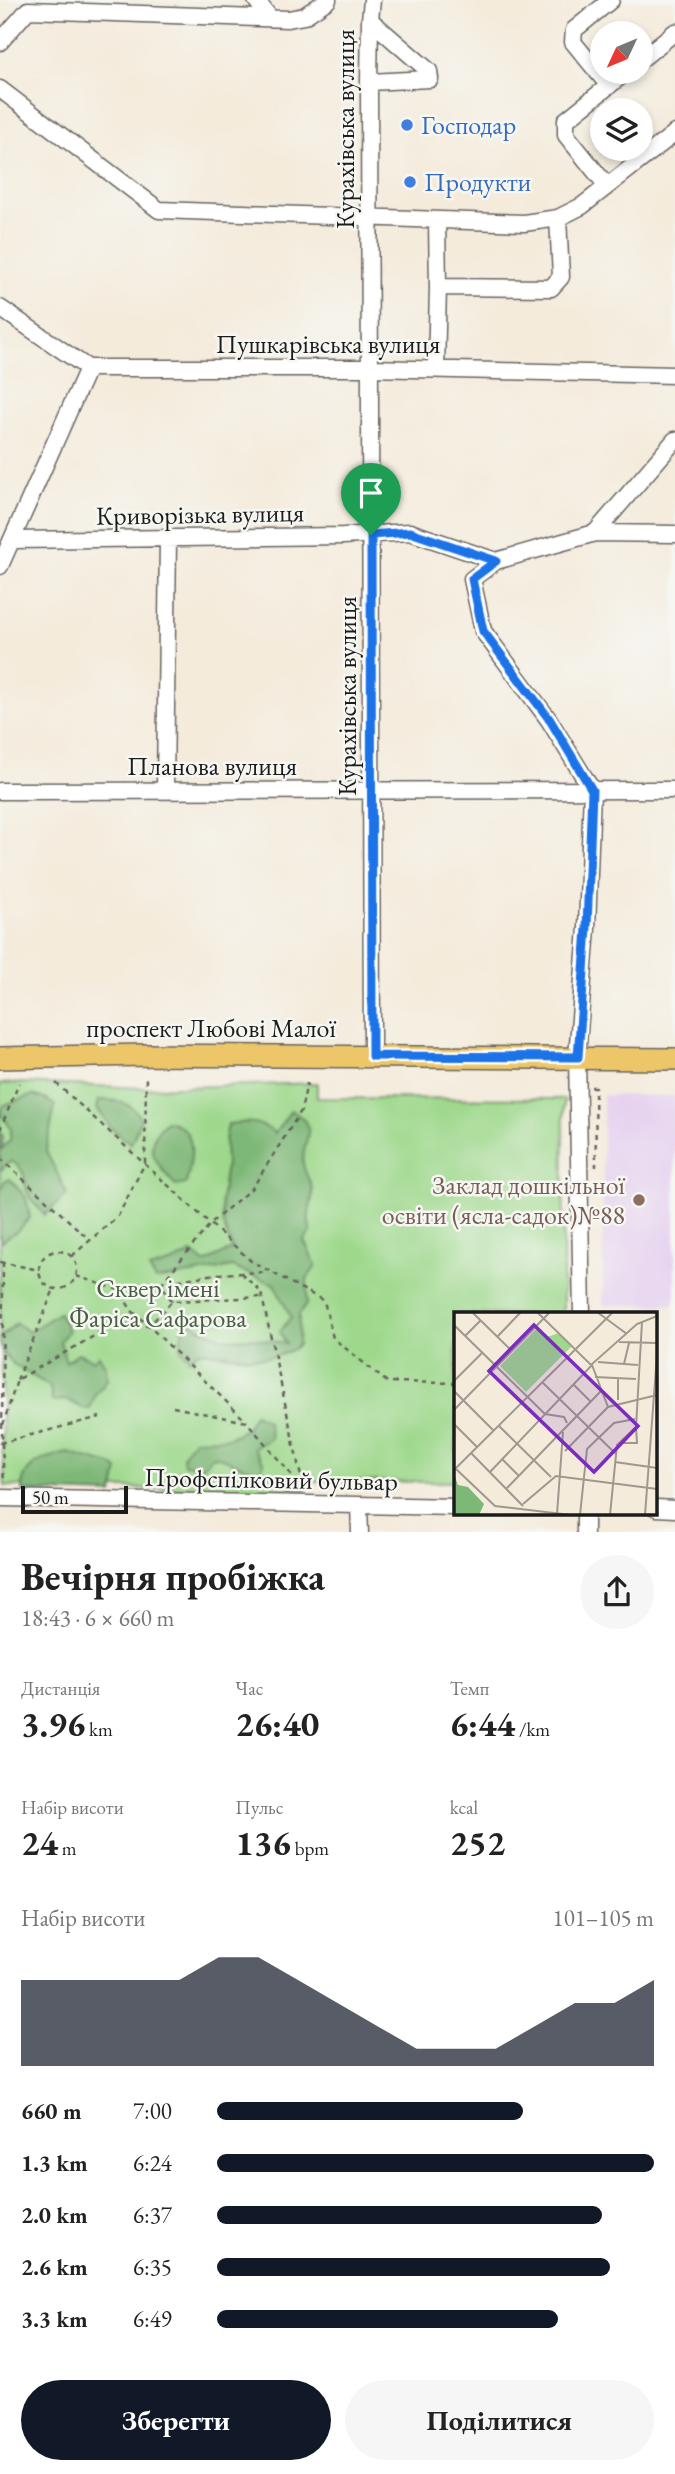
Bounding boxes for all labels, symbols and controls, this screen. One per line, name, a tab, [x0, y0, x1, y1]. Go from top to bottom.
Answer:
north arrow	[590, 21, 653, 84]
map controls	[590, 21, 653, 161]
street label: Курахівська вулиця	[328, 29, 362, 229]
button: layers	[590, 98, 653, 161]
place label: Господар	[421, 108, 516, 142]
marker: Господар	[399, 117, 415, 133]
place label: Продукти	[424, 165, 532, 199]
marker: Продукти	[402, 174, 418, 190]
street label: Пушкарівська вулиця	[216, 327, 440, 361]
pin	[341, 463, 401, 535]
icon: arrive	[352, 474, 390, 512]
street label: Криворізька вулиця	[96, 495, 304, 533]
street label: Курахівська вулиця	[330, 596, 364, 796]
street label: Планова вулиця	[127, 749, 297, 783]
street label: проспект Любові Малої	[86, 1011, 336, 1045]
place label: Заклад дошкільної освіти (ясла-садок)№88	[382, 1168, 626, 1232]
marker: Заклад дошкільної освіти (ясла-садок)№88	[631, 1192, 647, 1208]
park label: Сквер імені Фаріса Сафарова	[69, 1271, 247, 1335]
inset map	[454, 1312, 658, 1515]
street label: Профспілковий бульвар	[144, 1460, 398, 1498]
scale bar	[21, 1484, 128, 1515]
text: 50 m	[32, 1485, 69, 1510]
text: Вечірня пробіжка	[21, 1552, 325, 1601]
button: share	[580, 1555, 654, 1629]
text: 18:43 · 6 × 660 m	[21, 1603, 174, 1633]
text: Дистанція	[21, 1676, 100, 1701]
text: Час	[235, 1676, 264, 1701]
text: Темп	[450, 1676, 489, 1701]
text: 3.96	[21, 1701, 85, 1746]
text: 26:40	[235, 1701, 319, 1746]
text: 6:44	[450, 1701, 515, 1746]
text: km	[85, 1717, 113, 1742]
text: /km	[515, 1717, 550, 1742]
text: Набір висоти	[21, 1795, 124, 1820]
text: Пульс	[235, 1795, 283, 1820]
text: kcal	[450, 1795, 478, 1820]
text: 24	[21, 1820, 58, 1865]
text: 136	[235, 1820, 291, 1865]
text: 252	[450, 1820, 505, 1865]
text: m	[58, 1836, 77, 1861]
text: bpm	[291, 1836, 329, 1861]
text: Набір висоти	[21, 1903, 145, 1933]
text: 101–105 m	[553, 1903, 654, 1933]
text: 660 m	[21, 2096, 82, 2126]
text: 7:00	[133, 2096, 172, 2126]
text: 1.3 km	[21, 2148, 88, 2178]
text: 6:24	[133, 2148, 172, 2178]
text: 2.0 km	[21, 2200, 88, 2230]
text: 6:37	[133, 2200, 172, 2230]
text: 2.6 km	[21, 2252, 88, 2282]
text: 6:35	[133, 2252, 172, 2282]
text: 3.3 km	[21, 2304, 88, 2334]
text: 6:49	[133, 2304, 172, 2334]
button: Зберегти	[21, 2380, 331, 2460]
button: Поділитися	[345, 2380, 654, 2460]

